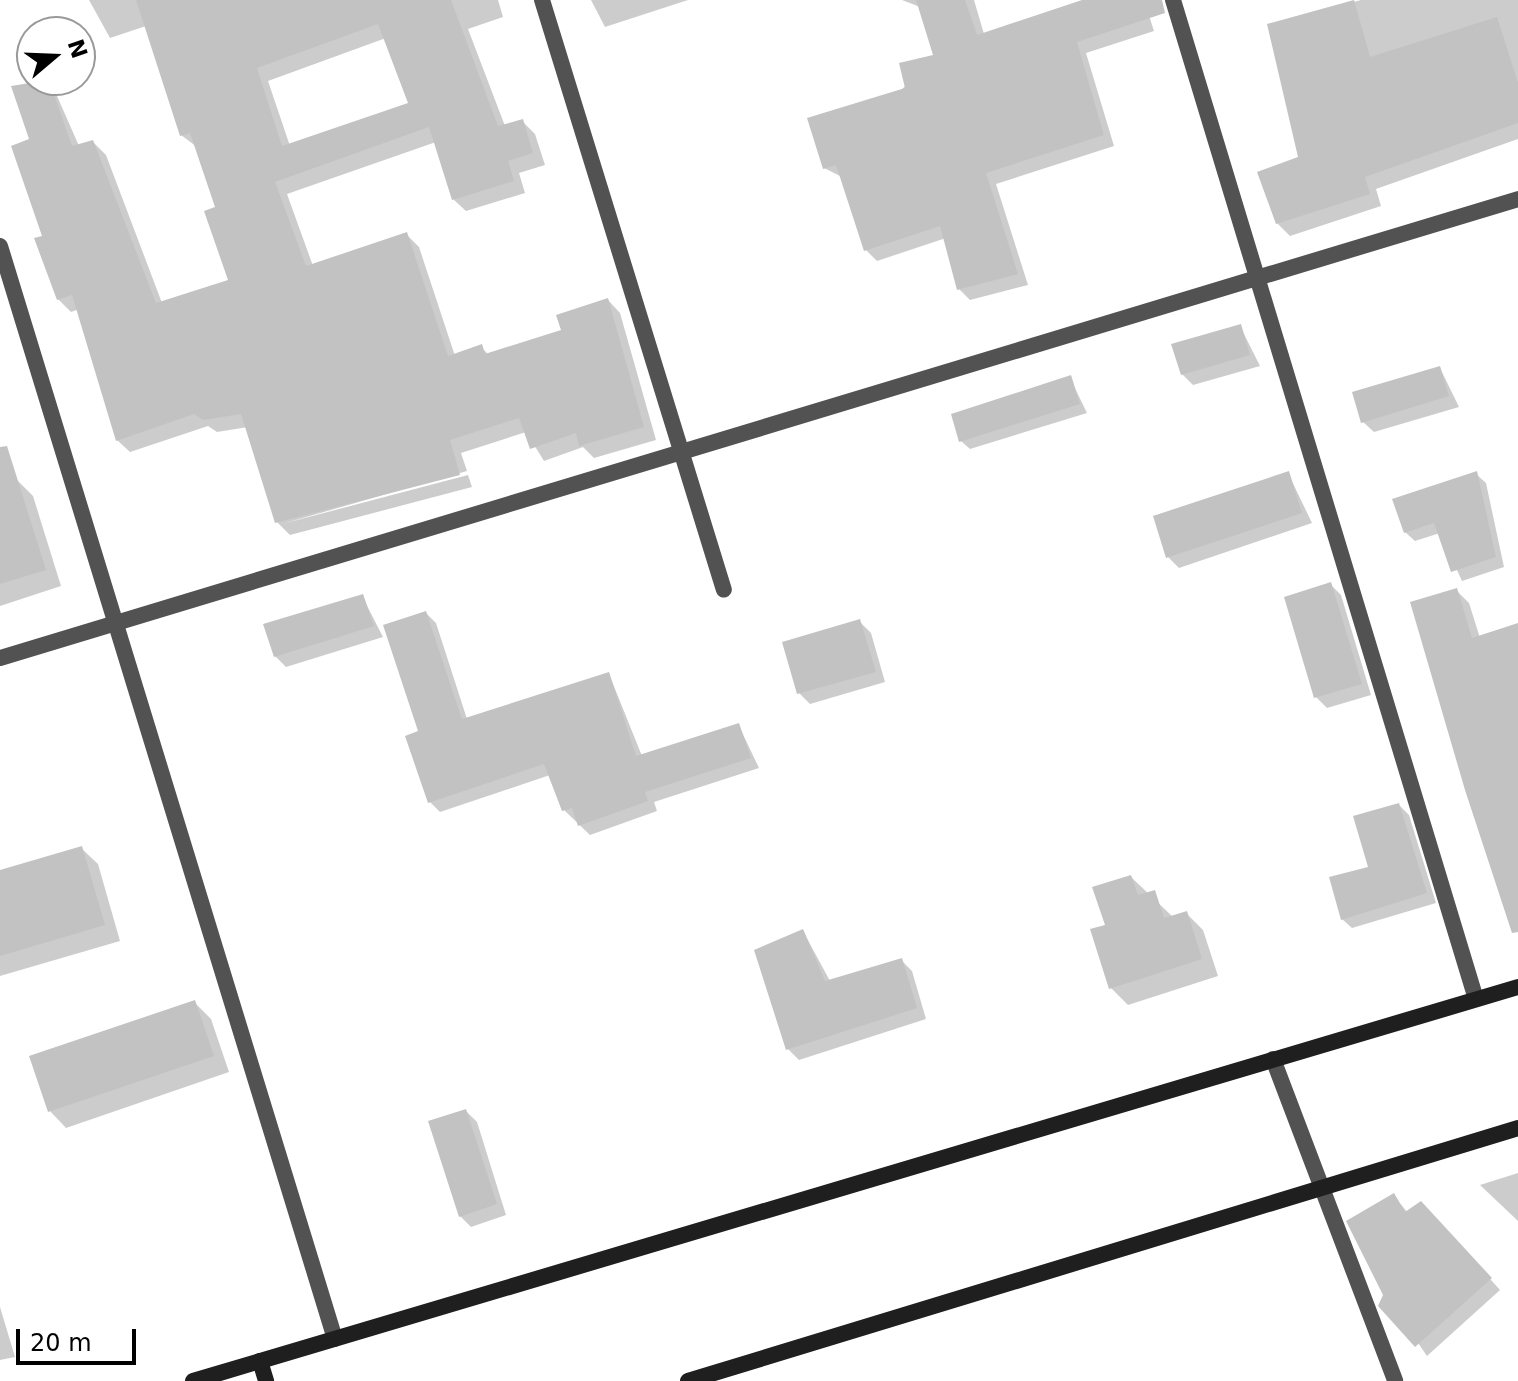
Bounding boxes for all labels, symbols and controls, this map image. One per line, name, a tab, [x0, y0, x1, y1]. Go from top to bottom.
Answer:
north arrow	[16, 16, 96, 96]
text: N	[62, 36, 92, 61]
scale bar	[20, 1313, 140, 1363]
text: 20 m	[30, 1329, 92, 1357]

